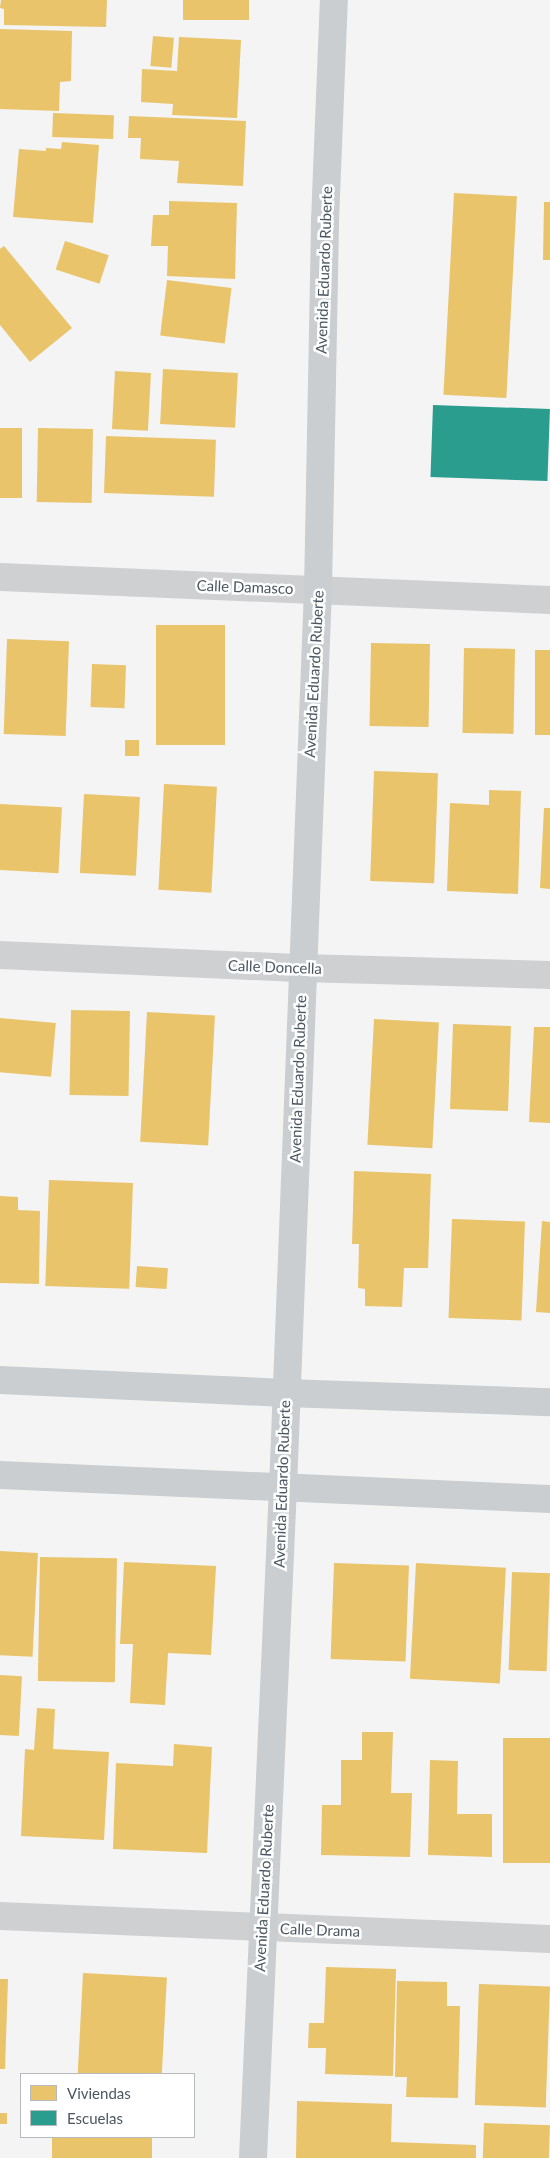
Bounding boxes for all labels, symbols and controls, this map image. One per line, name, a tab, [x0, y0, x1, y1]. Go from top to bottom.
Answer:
street label: Avenida Eduardo Ruberte	[312, 186, 336, 354]
street label: Calle Damasco	[196, 576, 294, 598]
street label: Avenida Eduardo Ruberte	[301, 590, 327, 758]
street label: Calle Doncella	[228, 956, 322, 978]
street label: Avenida Eduardo Ruberte	[286, 995, 310, 1163]
street label: Avenida Eduardo Ruberte	[270, 1400, 294, 1568]
street label: Avenida Eduardo Ruberte	[251, 1804, 277, 1972]
street label: Calle Drama	[280, 1920, 360, 1940]
legend	[20, 2073, 195, 2138]
text: Viviendas	[67, 2084, 131, 2102]
text: Escuelas	[67, 2109, 123, 2127]

